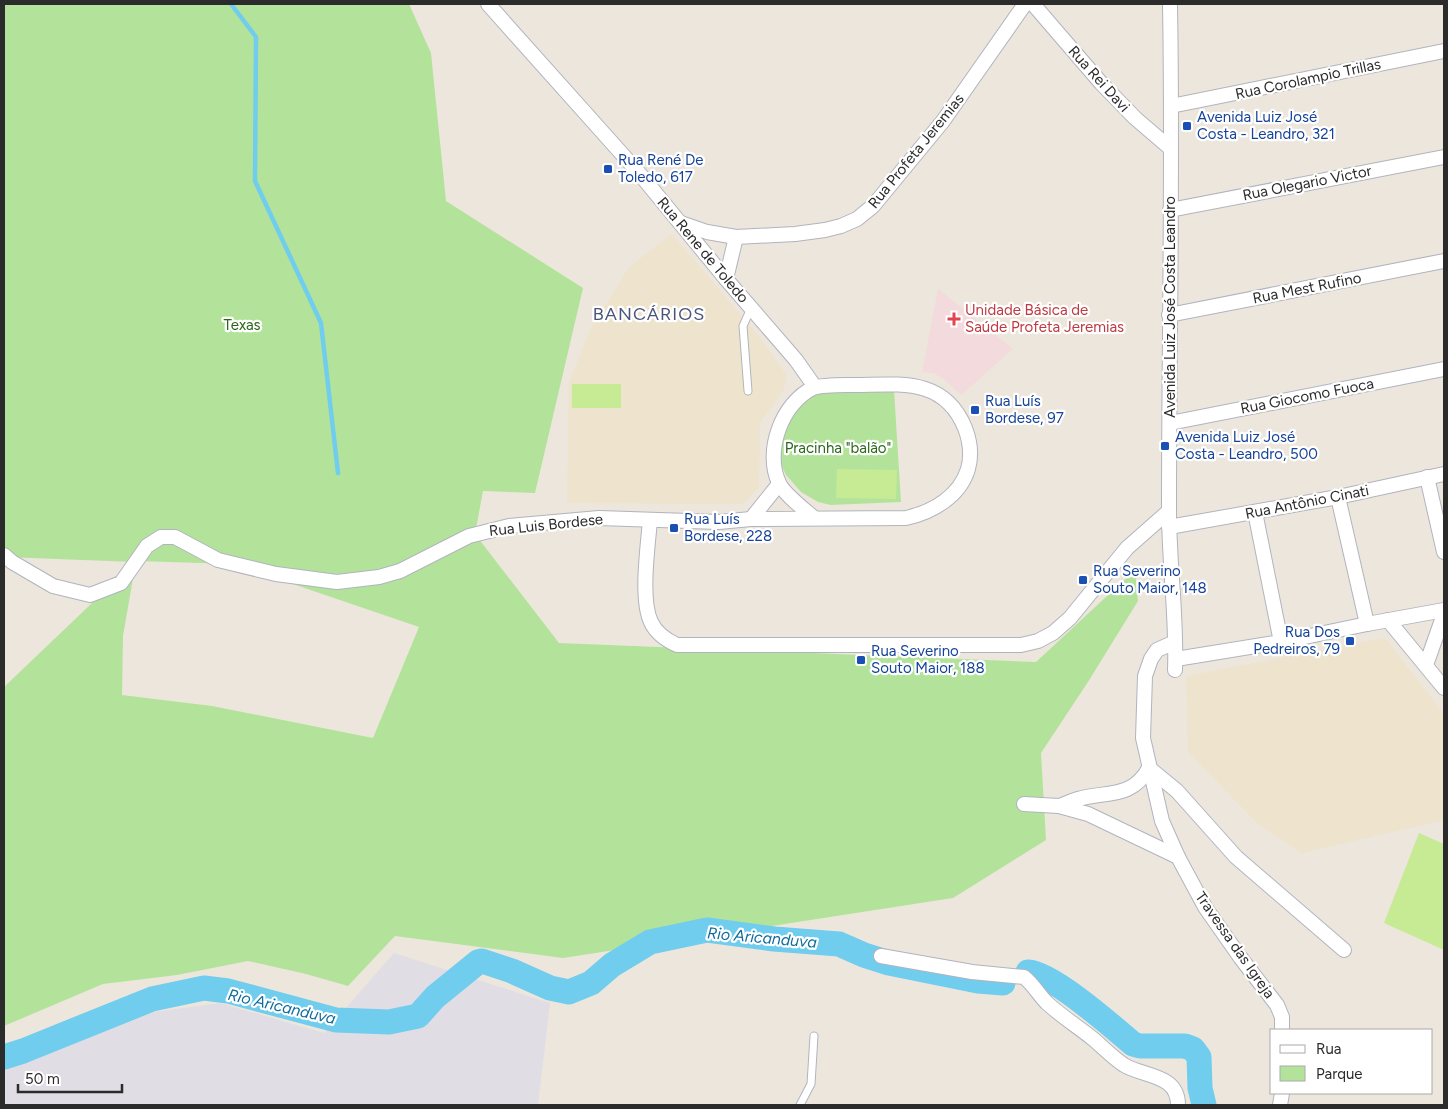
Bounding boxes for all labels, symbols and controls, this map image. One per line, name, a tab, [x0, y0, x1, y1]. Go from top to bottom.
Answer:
street label: Rua Rei Davi	[1065, 42, 1133, 116]
street label: Rua Corolampio Trillas	[1234, 55, 1382, 103]
street label: Rua Profeta Jeremias	[864, 90, 968, 212]
place label: Avenida Luiz José Costa - Leandro, 321	[1197, 108, 1335, 143]
marker: Avenida Luiz José Costa - Leandro, 321	[1181, 120, 1193, 132]
place label: Rua René De Toledo, 617	[618, 151, 704, 186]
street label: Rua Olegario Victor	[1241, 162, 1373, 204]
marker: Rua René De Toledo, 617	[602, 163, 614, 175]
street label: Rua Rene de Toledo	[653, 193, 753, 307]
street label: Avenida Luiz José Costa Leandro	[1161, 196, 1179, 418]
street label: Rua Mest Rufino	[1251, 269, 1363, 307]
place label: Unidade Básica de Saúde Profeta Jeremias	[965, 301, 1124, 336]
district label: BANCÁRIOS	[593, 303, 705, 325]
marker: Unidade Básica de Saúde Profeta Jeremias	[947, 312, 961, 326]
park label: Texas	[223, 316, 261, 334]
street label: Rua Giocomo Fuoca	[1239, 374, 1375, 418]
place label: Rua Luís Bordese, 97	[985, 392, 1064, 427]
marker: Rua Luís Bordese, 97	[969, 404, 981, 416]
place label: Avenida Luiz José Costa - Leandro, 500	[1175, 428, 1318, 463]
park label: Pracinha "balão"	[785, 439, 891, 457]
marker: Avenida Luiz José Costa - Leandro, 500	[1159, 440, 1171, 452]
street label: Rua Antônio Cinati	[1244, 481, 1370, 523]
street label: Rua Luis Bordese	[488, 510, 604, 540]
place label: Rua Luís Bordese, 228	[684, 510, 772, 545]
marker: Rua Luís Bordese, 228	[668, 522, 680, 534]
place label: Rua Severino Souto Maior, 148	[1093, 562, 1207, 597]
marker: Rua Severino Souto Maior, 148	[1077, 574, 1089, 586]
place label: Rua Dos Pedreiros, 79	[1253, 623, 1340, 658]
marker: Rua Dos Pedreiros, 79	[1344, 635, 1356, 647]
place label: Rua Severino Souto Maior, 188	[871, 642, 985, 677]
marker: Rua Severino Souto Maior, 188	[855, 654, 867, 666]
street label: Travessa das Igreja	[1191, 888, 1279, 1002]
water label: Rio Aricanduva	[706, 923, 818, 952]
water label: Rio Aricanduva	[226, 985, 338, 1028]
legend	[1270, 1029, 1433, 1094]
text: Rua	[1316, 1040, 1341, 1058]
scale bar	[18, 1062, 121, 1094]
text: Parque	[1316, 1065, 1363, 1083]
text: 50 m	[25, 1070, 60, 1088]

